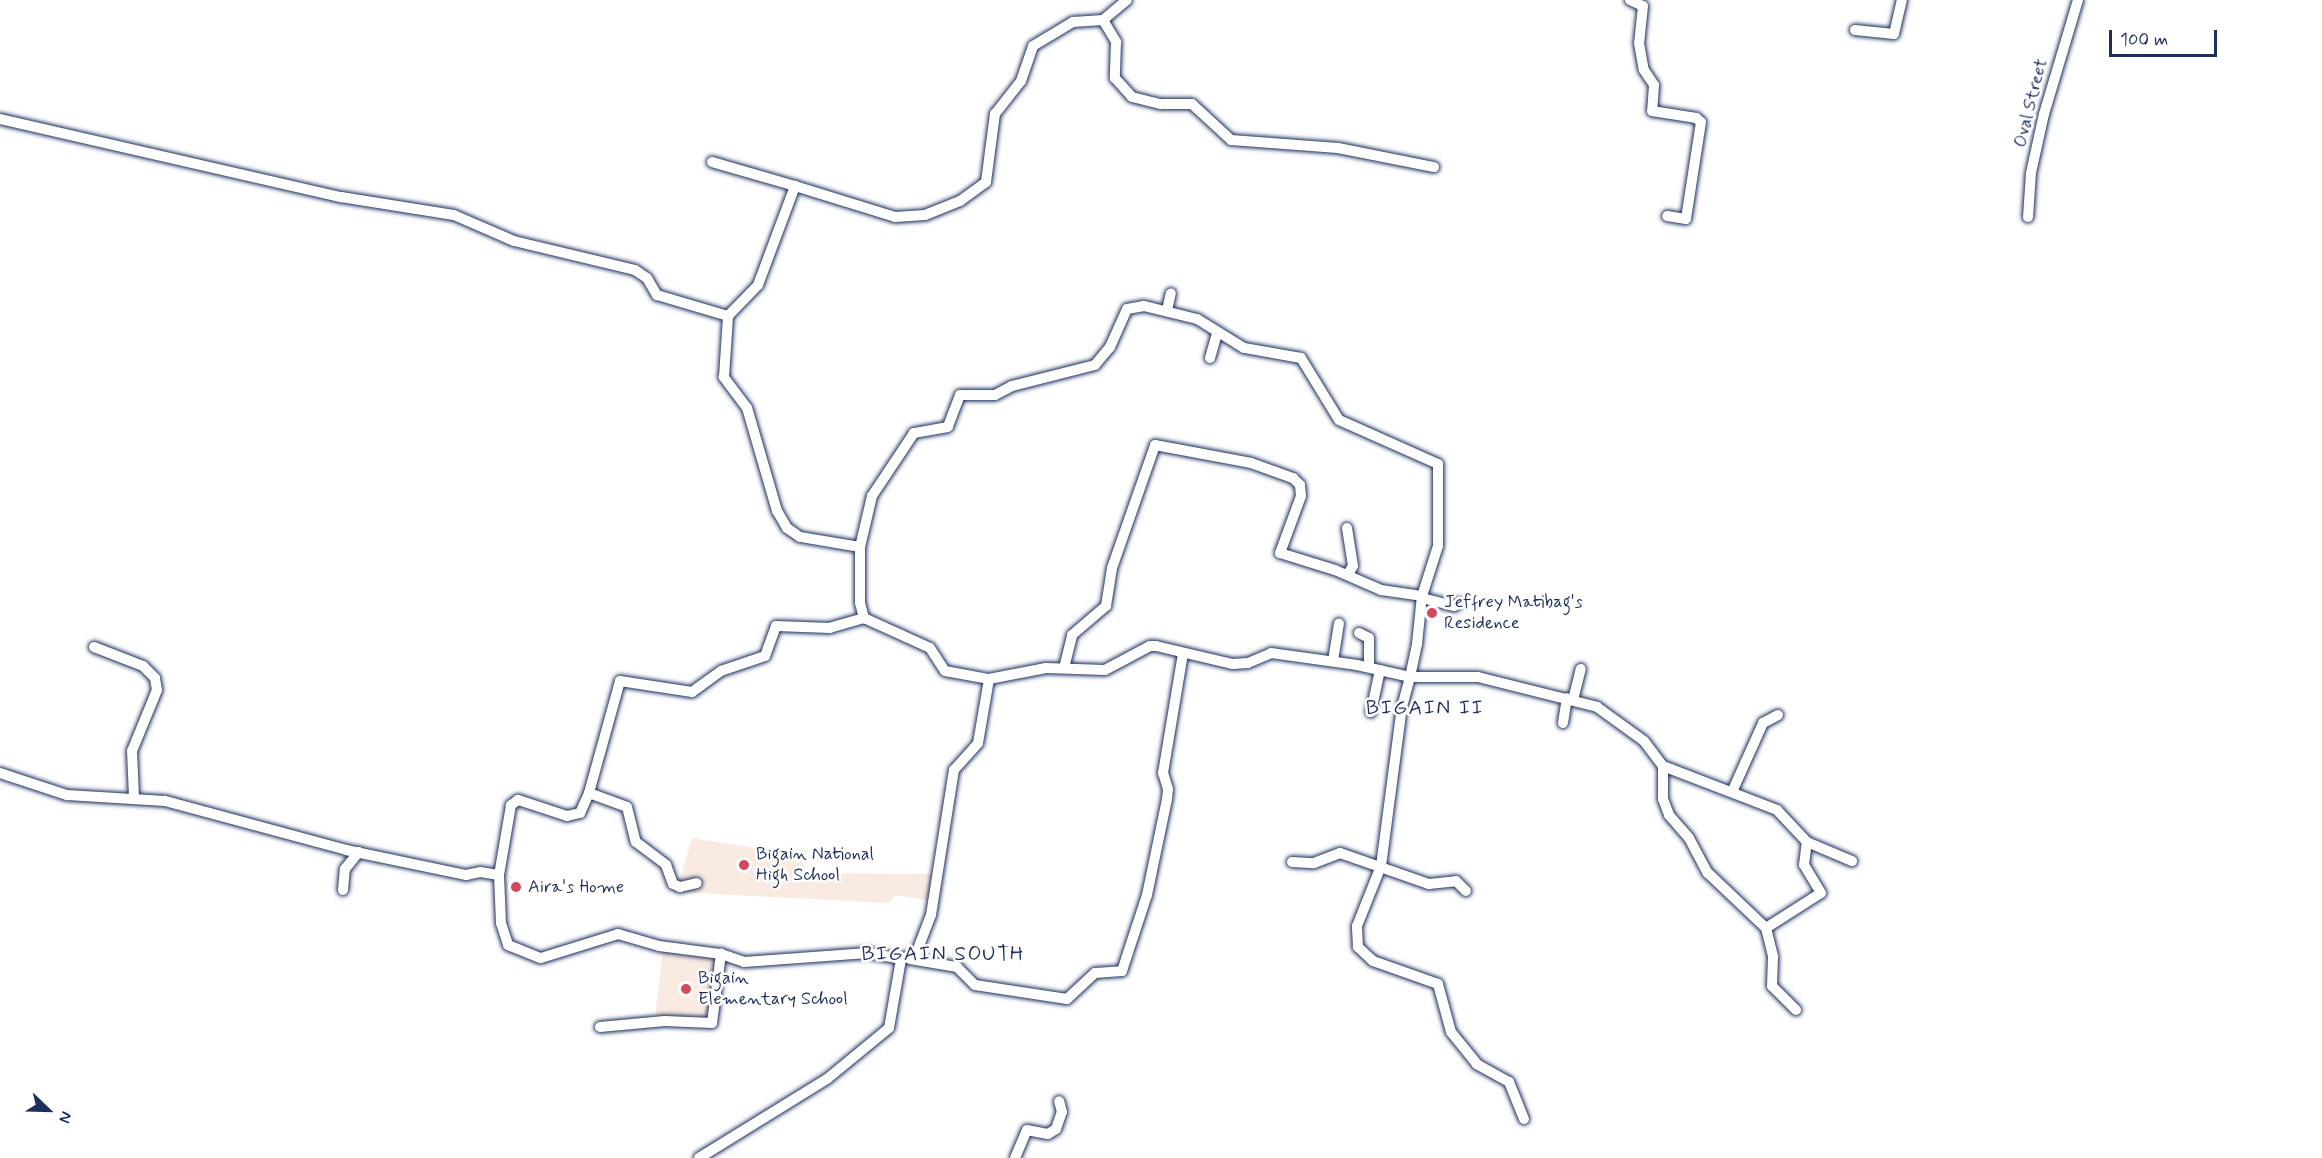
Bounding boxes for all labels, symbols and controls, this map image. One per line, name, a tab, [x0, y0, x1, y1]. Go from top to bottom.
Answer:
scale bar	[2112, 18, 2220, 56]
text: 100 m	[2120, 28, 2168, 52]
street label: Oval Street	[2010, 57, 2052, 149]
place label: Jeffrey Matibag's Residence	[1444, 592, 1582, 634]
marker: Jeffrey Matibag's Residence	[1425, 606, 1439, 620]
district label: BIGAIN II	[1368, 695, 1482, 721]
place label: Bigain National High School	[756, 844, 874, 886]
marker: Bigain National High School	[737, 858, 751, 872]
place label: Aira's Home	[528, 876, 624, 898]
marker: Aira's Home	[509, 880, 523, 894]
district label: BIGAIN SOUTH	[863, 941, 1023, 967]
place label: Bigain Elementary School	[698, 968, 848, 1010]
marker: Bigain Elementary School	[679, 982, 693, 996]
north arrow	[18, 1080, 78, 1140]
text: N	[53, 1108, 77, 1126]

